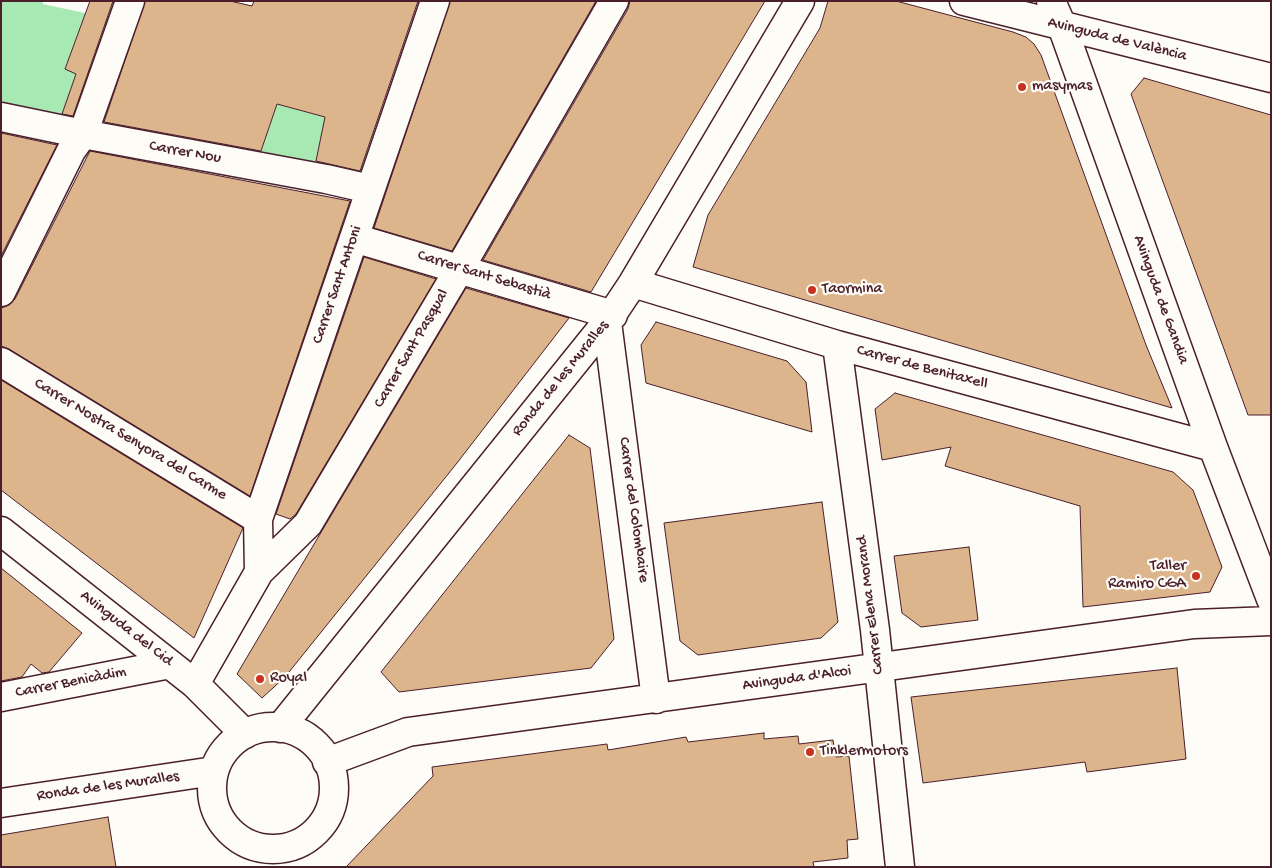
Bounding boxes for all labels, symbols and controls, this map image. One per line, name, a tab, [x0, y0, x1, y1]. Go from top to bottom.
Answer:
street label: Avinguda de València	[1045, 13, 1189, 67]
place label: masymas	[1032, 77, 1092, 97]
marker: masymas	[1016, 81, 1028, 93]
street label: Carrer Nou	[147, 137, 223, 169]
street label: Carrer Sant Antoni	[309, 223, 367, 347]
street label: Avinguda de Gandia	[1128, 233, 1192, 367]
street label: Carrer Sant Sebastià	[415, 247, 553, 305]
place label: Taormina	[822, 280, 882, 300]
marker: Taormina	[806, 284, 818, 296]
street label: Carrer Sant Pasqual	[370, 286, 454, 412]
street label: Ronda de les Muralles	[508, 317, 614, 441]
street label: Carrer de Benitaxell	[854, 341, 990, 395]
street label: Carrer Nostra Senyora del Carme	[30, 375, 230, 505]
street label: Carrer del Colombaire	[613, 436, 653, 584]
street label: Carrer Elena Morand	[853, 535, 889, 675]
place label: Taller Ramiro CGA	[1108, 557, 1186, 595]
marker: Taller Ramiro CGA	[1190, 570, 1202, 582]
street label: Avinguda del Cid	[76, 587, 176, 671]
street label: Avinguda d'Alcoi	[741, 662, 853, 696]
street label: Carrer Benicàdim	[14, 663, 128, 703]
place label: Royal	[270, 669, 307, 689]
marker: Royal	[254, 673, 266, 685]
place label: Tinklermotors	[820, 742, 908, 762]
marker: Tinklermotors	[804, 746, 816, 758]
street label: Ronda de les Muralles	[36, 768, 180, 806]

